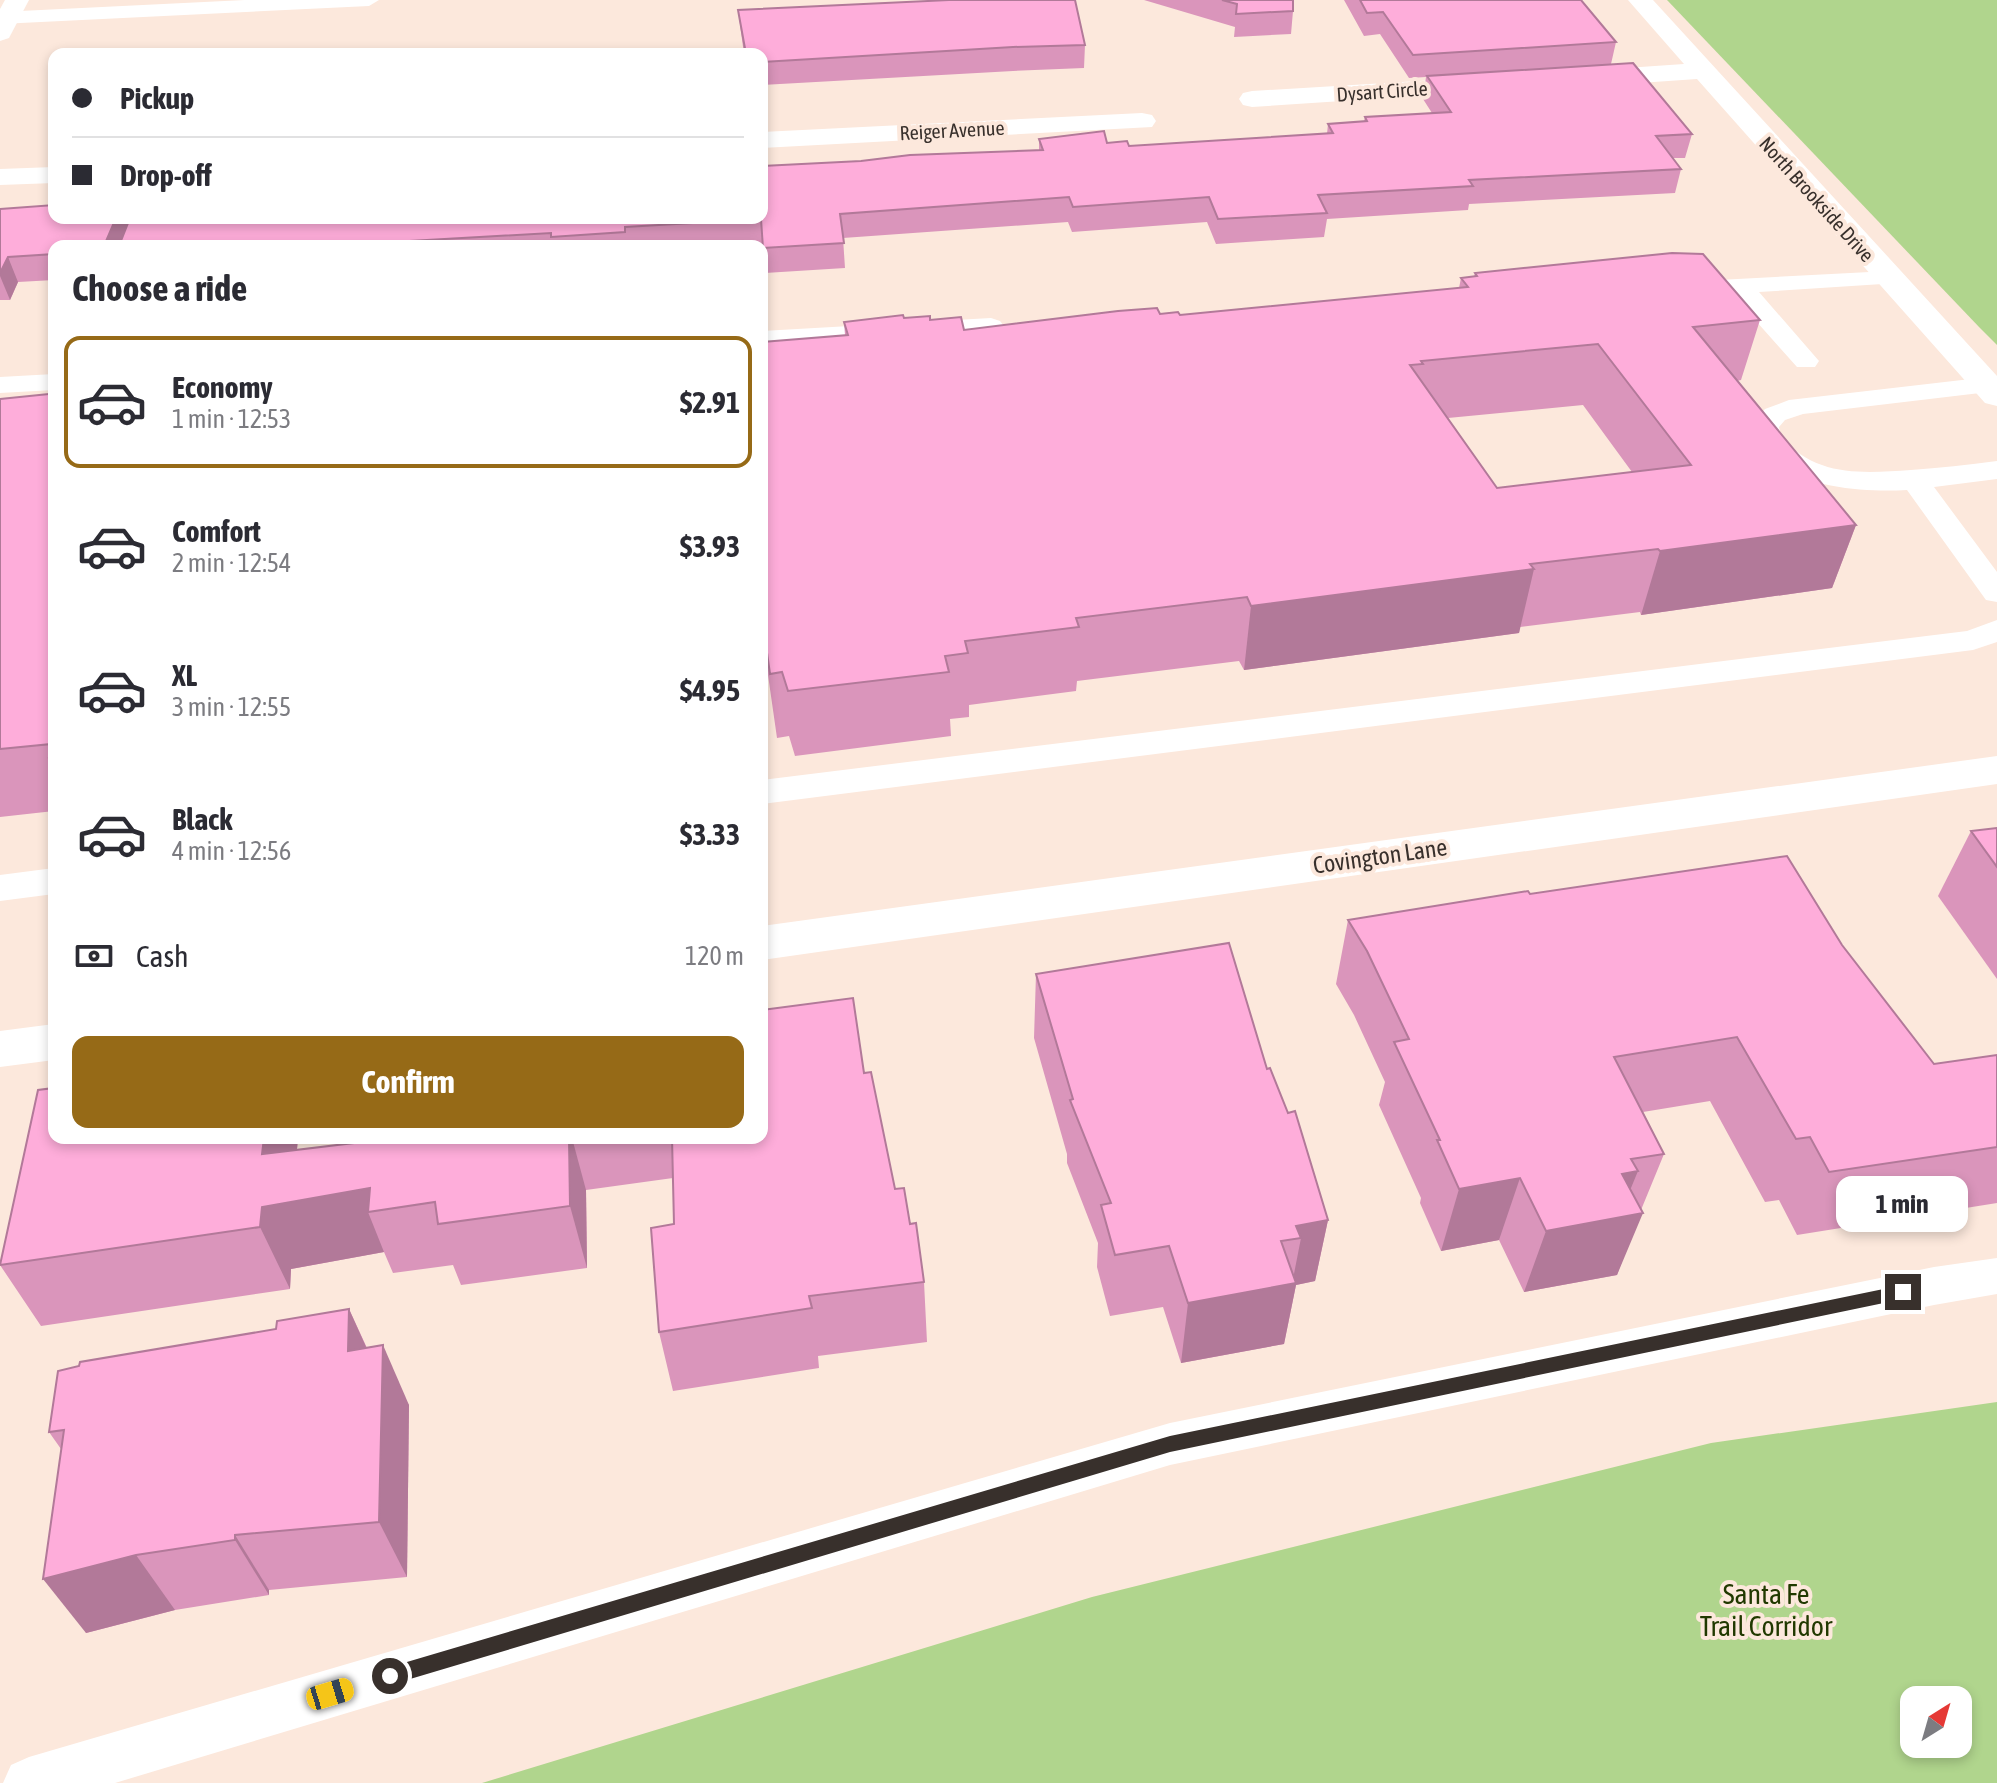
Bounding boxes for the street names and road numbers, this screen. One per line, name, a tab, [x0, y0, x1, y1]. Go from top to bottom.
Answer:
street label: Dysart Circle	[1336, 76, 1428, 106]
street label: Reiger Avenue	[899, 116, 1005, 144]
street label: North Brookside Drive	[1755, 132, 1879, 266]
street label: Covington Lane	[1311, 833, 1449, 879]

